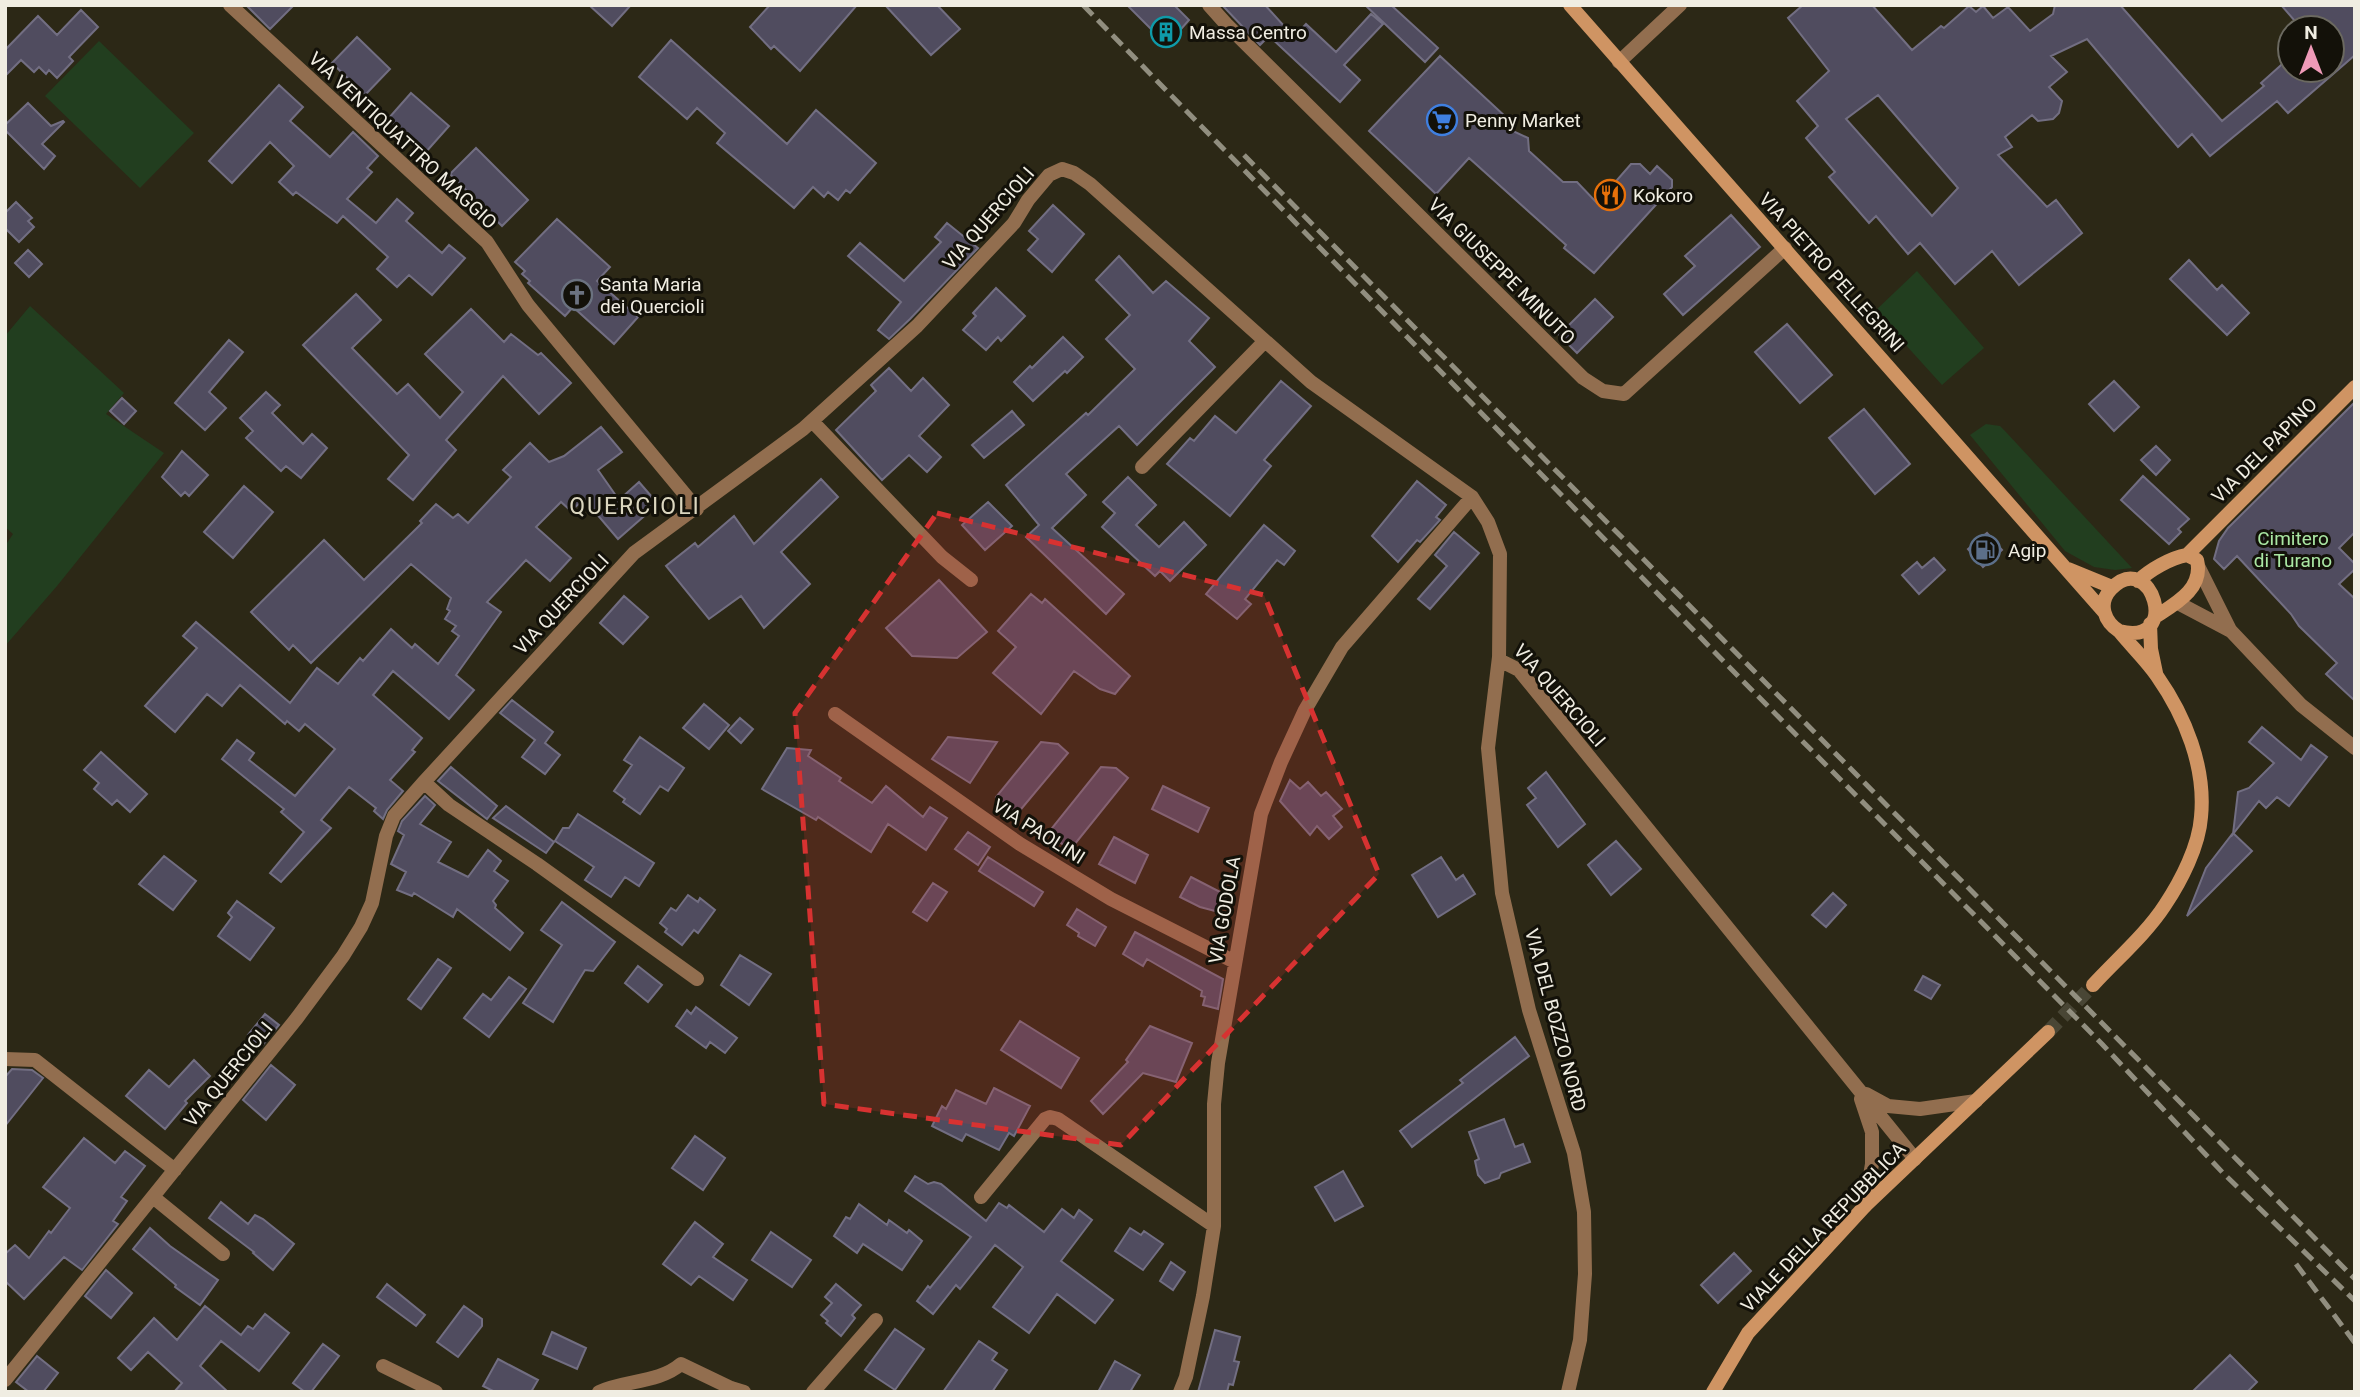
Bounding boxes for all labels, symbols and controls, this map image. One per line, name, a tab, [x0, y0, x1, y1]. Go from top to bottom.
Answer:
north arrow	[2276, 14, 2346, 84]
building icon: Massa Centro	[1149, 15, 1183, 49]
place label: Massa Centro	[1189, 21, 1307, 44]
text: N	[2304, 21, 2318, 44]
street label: VIA VENTIQUATTRO MAGGIO	[304, 47, 502, 234]
supermarket icon: Penny Market	[1425, 103, 1459, 137]
place label: Penny Market	[1465, 109, 1581, 132]
street label: VIA QUERCIOLI	[938, 162, 1039, 274]
restaurant icon: Kokoro	[1593, 178, 1627, 212]
place label: Kokoro	[1633, 184, 1693, 207]
street label: VIA PIETRO PELLEGRINI	[1754, 188, 1909, 357]
street label: VIA GIUSEPPE MINUTO	[1423, 193, 1580, 350]
place label: Santa Maria dei Quercioli	[600, 273, 705, 318]
church icon: Santa Maria dei Quercioli	[560, 278, 594, 312]
street label: VIA DEL PAPINO	[2207, 393, 2322, 508]
district label: QUERCIOLI	[569, 493, 701, 520]
park label: Cimitero di Turano	[2254, 527, 2332, 572]
fuel station icon: Agip	[1968, 533, 2002, 567]
place label: Agip	[2008, 539, 2046, 562]
street label: VIA QUERCIOLI	[509, 550, 614, 659]
street label: VIA QUERCIOLI	[1509, 639, 1610, 751]
street label: VIA PAOLINI	[988, 794, 1089, 869]
street label: VIA GODOLA	[1204, 854, 1245, 966]
street label: VIA DEL BOZZO NORD	[1520, 926, 1591, 1114]
street label: VIA QUERCIOLI	[179, 1017, 278, 1131]
street label: VIALE DELLA REPUBBLICA	[1736, 1137, 1911, 1317]

